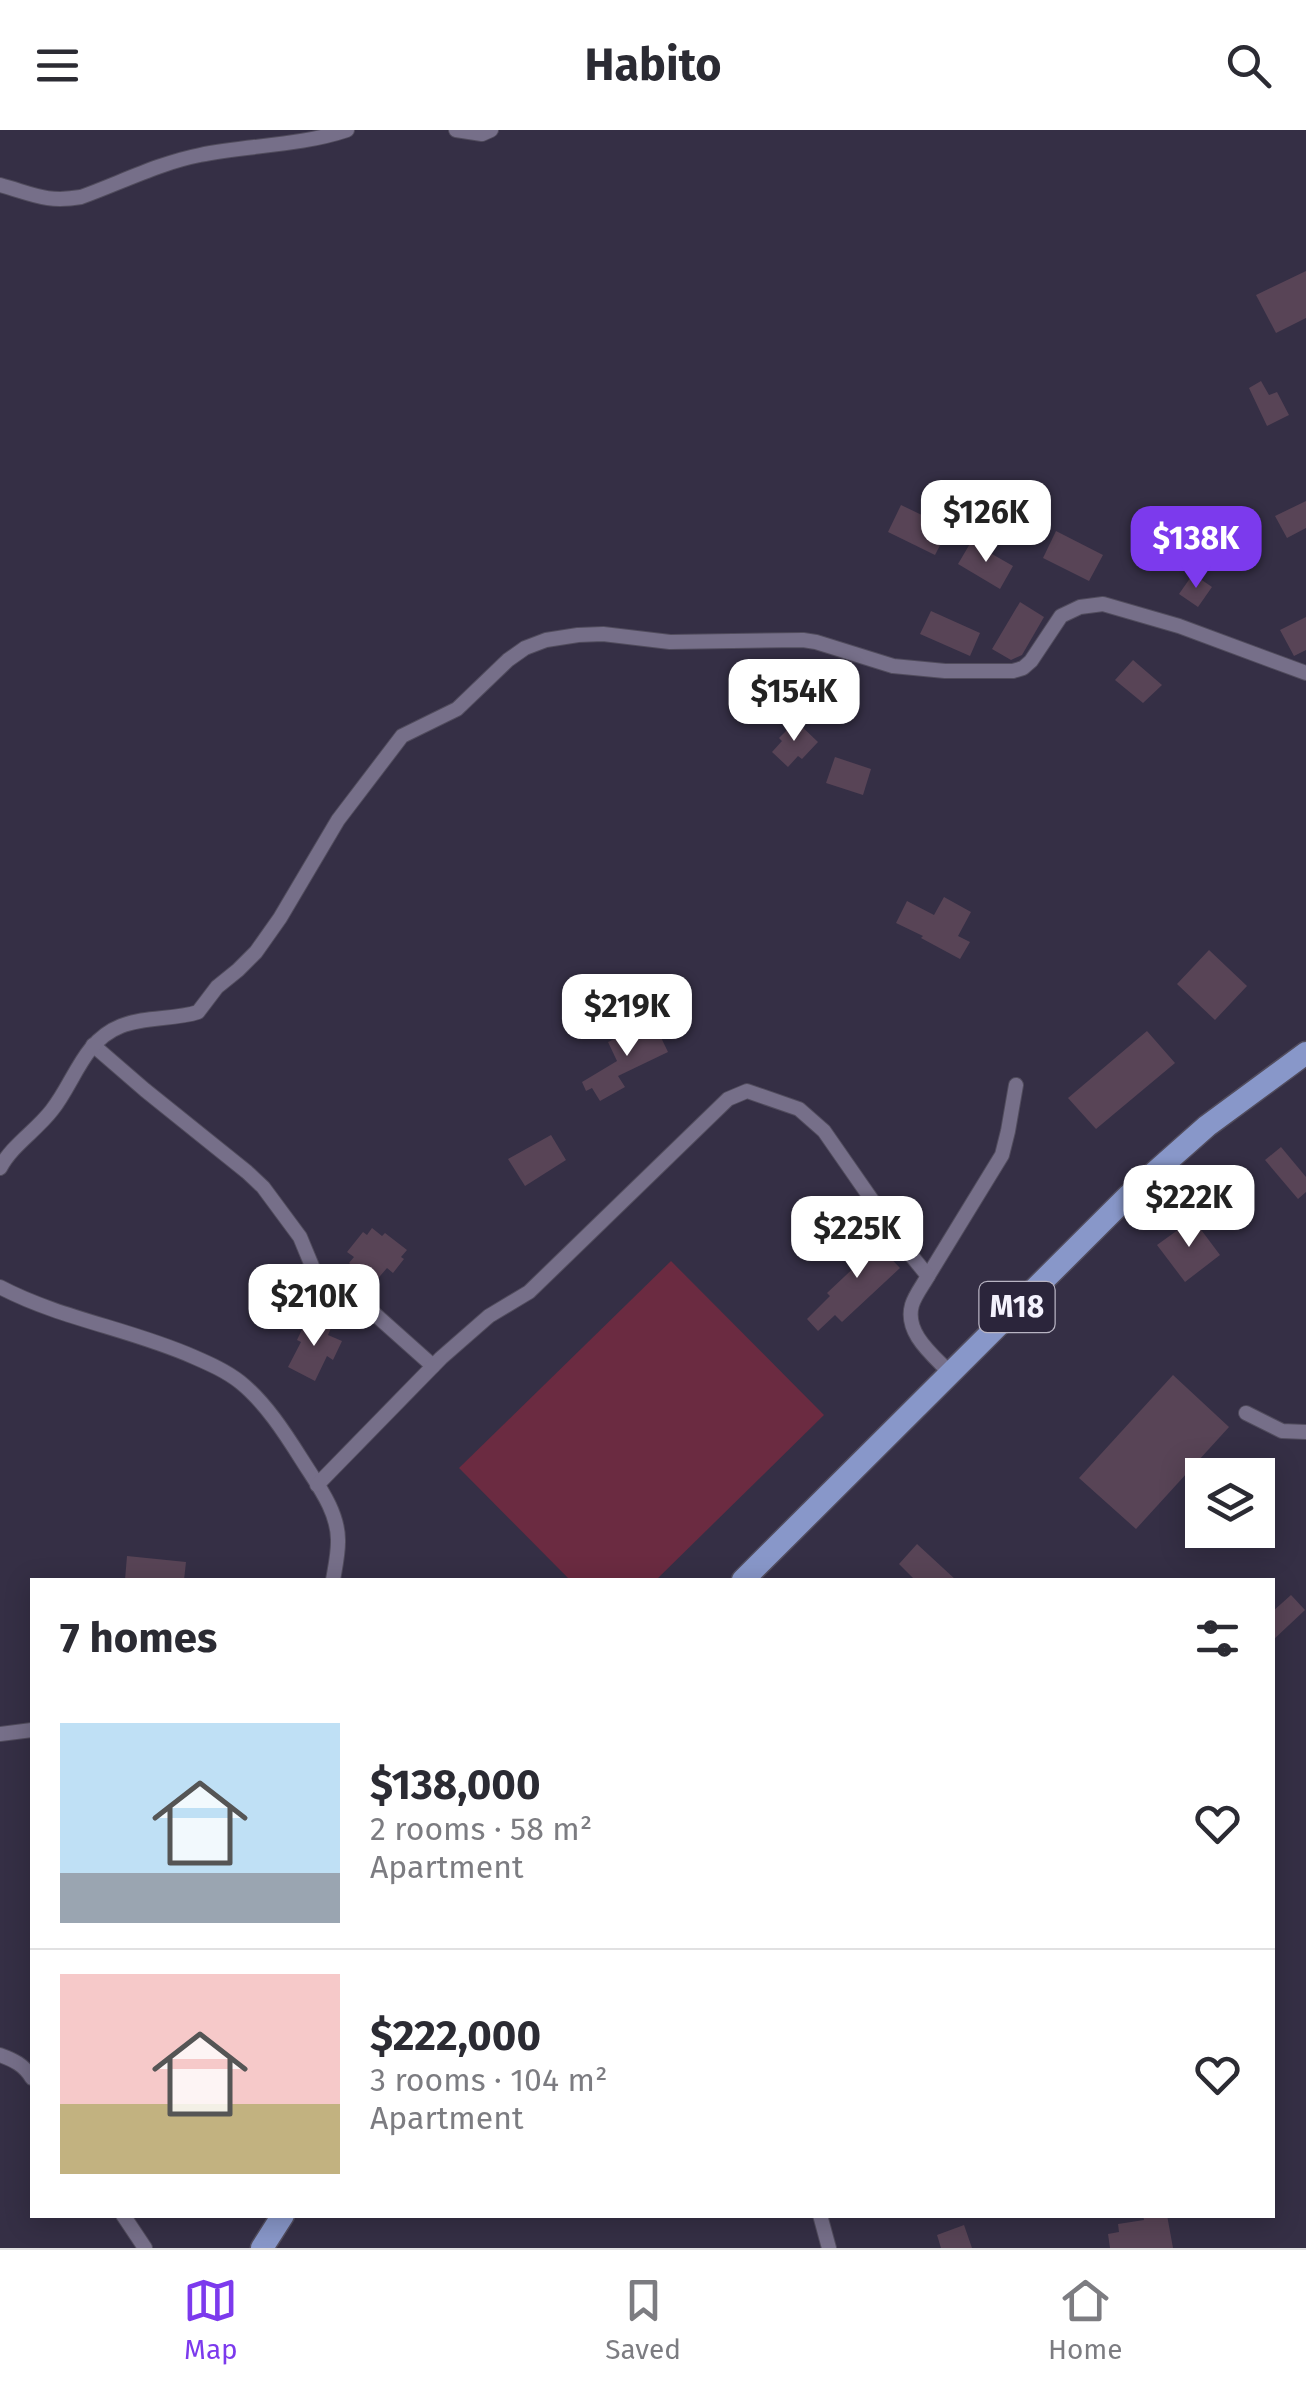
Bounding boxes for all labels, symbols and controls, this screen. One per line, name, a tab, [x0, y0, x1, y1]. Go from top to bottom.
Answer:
icon: menu	[30, 38, 85, 93]
text: Habito	[584, 38, 722, 92]
icon: search	[1221, 38, 1276, 93]
pin: $126K	[916, 480, 1056, 565]
text: $126K	[943, 493, 1029, 531]
pin: $138K	[1126, 506, 1266, 591]
text: $138K	[1153, 519, 1239, 557]
pin: $154K	[724, 659, 864, 744]
text: $154K	[751, 672, 837, 710]
pin: $219K	[557, 974, 697, 1059]
text: $219K	[584, 987, 670, 1025]
pin: $222K	[1119, 1165, 1259, 1250]
text: $222K	[1145, 1178, 1233, 1216]
pin: $225K	[787, 1196, 927, 1281]
text: $225K	[813, 1209, 901, 1247]
pin: $210K	[244, 1264, 384, 1349]
text: $210K	[271, 1277, 357, 1315]
road number: M18	[980, 1282, 1054, 1332]
map controls	[1185, 1458, 1275, 1548]
button: layers	[1185, 1458, 1275, 1548]
icon: filters	[1190, 1611, 1245, 1666]
text: 7 homes	[60, 1613, 217, 1663]
text: $138,000	[370, 1760, 540, 1810]
icon: home	[140, 1763, 260, 1883]
icon: heart	[1190, 1796, 1245, 1851]
text: 2 rooms · 58 m²	[370, 1810, 592, 1848]
text: Apartment	[370, 1848, 524, 1886]
text: $222,000	[370, 2011, 541, 2061]
icon: home	[140, 2014, 260, 2134]
icon: heart	[1190, 2047, 1245, 2102]
text: 3 rooms · 104 m²	[370, 2061, 608, 2099]
text: Apartment	[370, 2099, 524, 2137]
tab: Map	[183, 2273, 238, 2366]
tab: Saved	[605, 2273, 681, 2366]
tab: Home	[1048, 2273, 1123, 2366]

